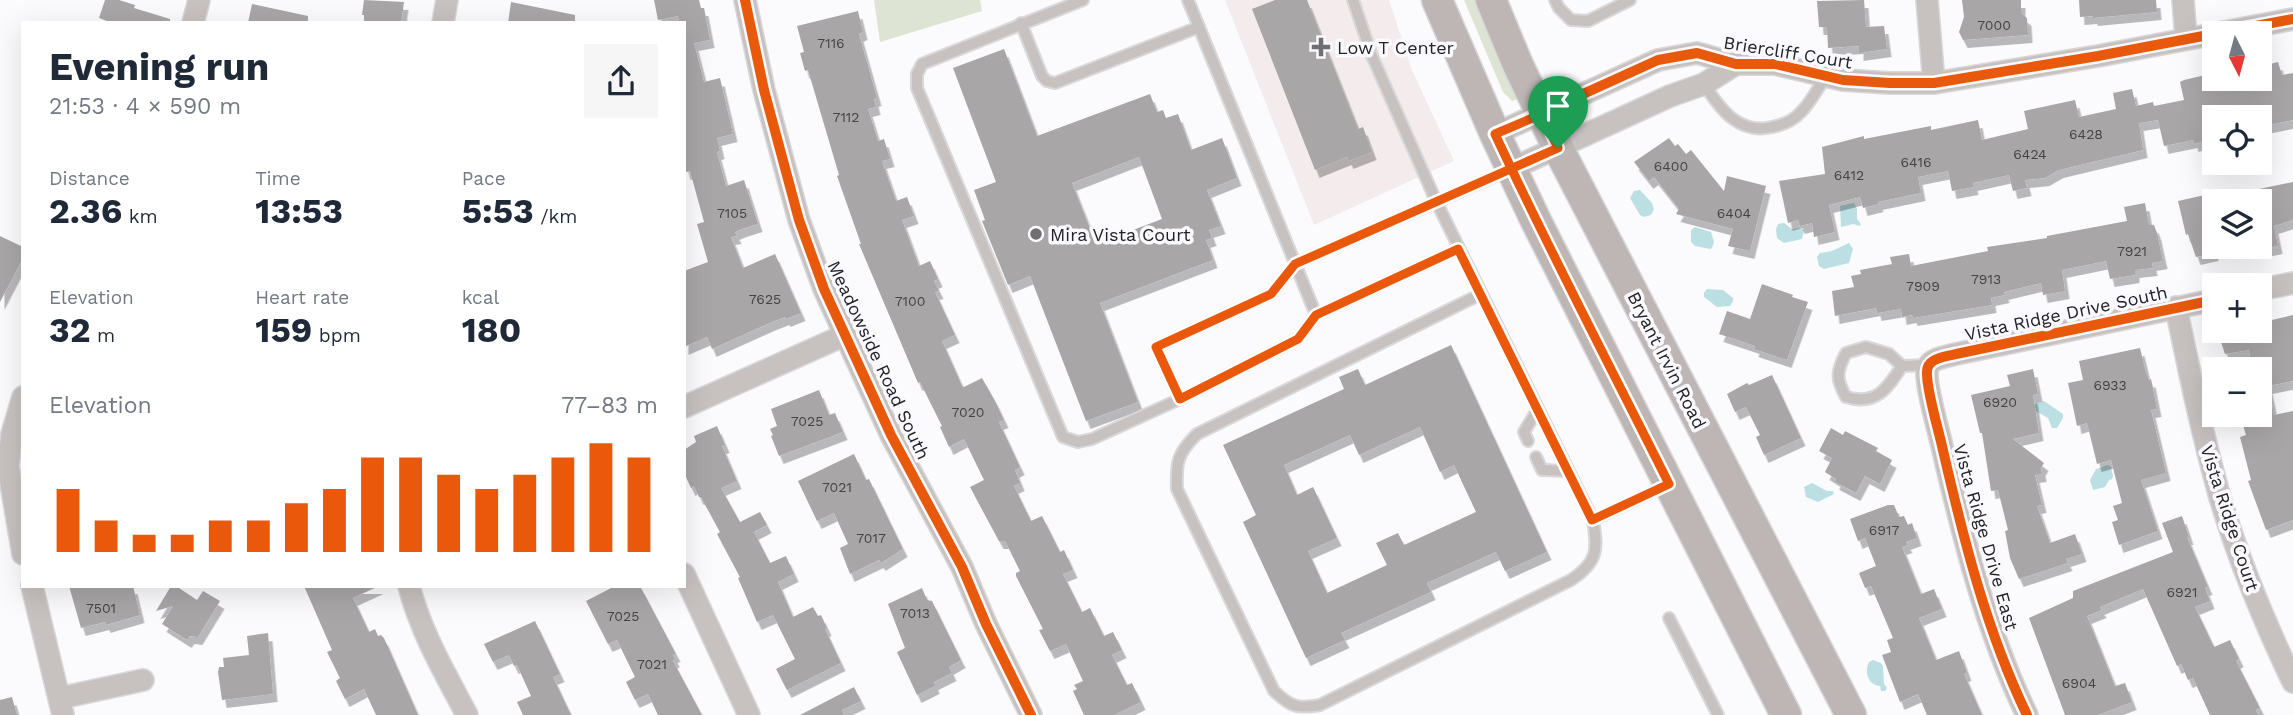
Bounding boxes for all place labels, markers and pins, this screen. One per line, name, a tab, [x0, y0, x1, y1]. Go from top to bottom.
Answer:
marker: Low T Center	[1311, 37, 1331, 57]
place label: Low T Center	[1337, 37, 1454, 58]
pin	[1528, 76, 1588, 148]
place label: Mira Vista Court	[1050, 224, 1191, 245]
marker: Mira Vista Court	[1028, 226, 1044, 242]

